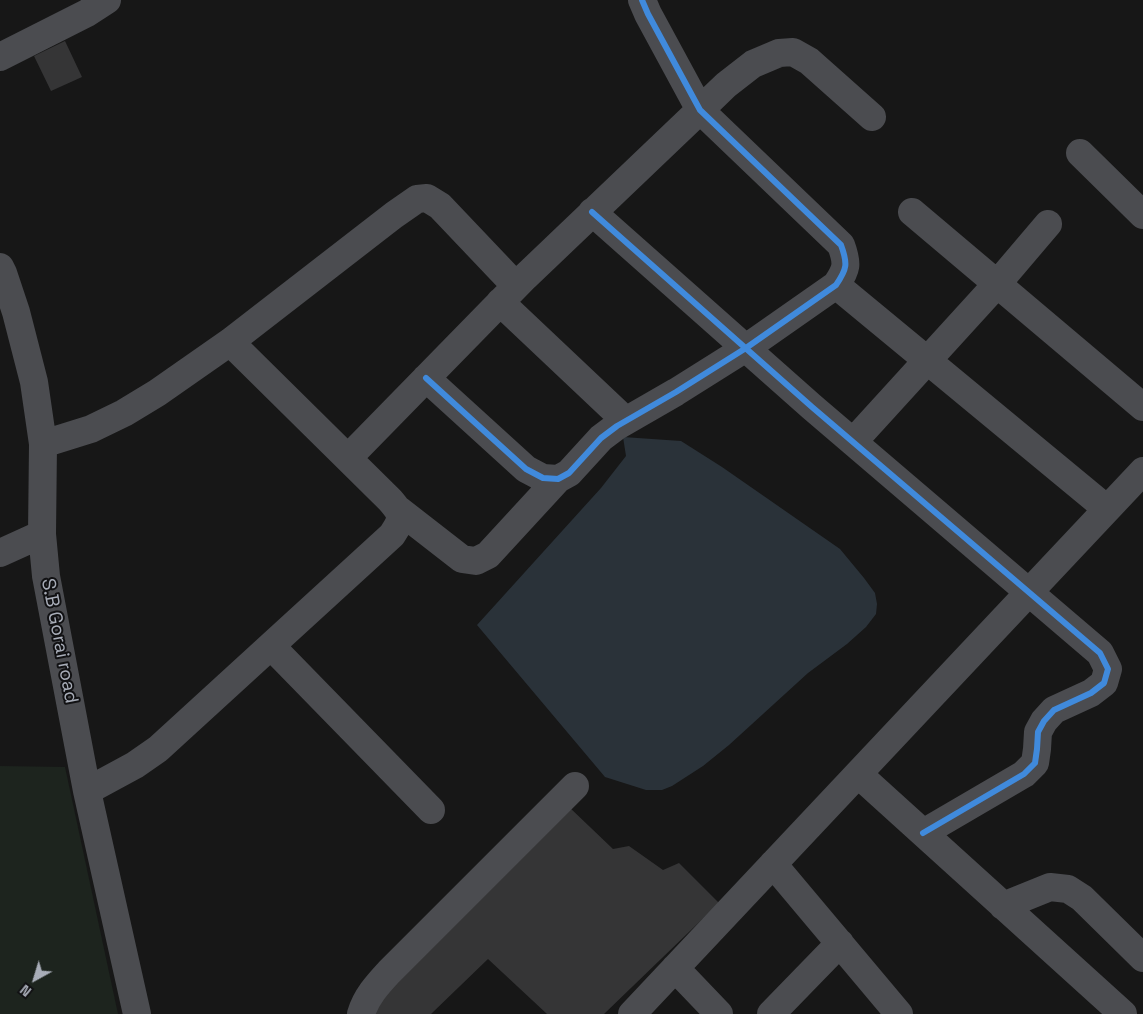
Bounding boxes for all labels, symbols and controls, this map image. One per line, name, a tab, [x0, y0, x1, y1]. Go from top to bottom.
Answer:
street label: S.B Gorai road	[36, 577, 82, 705]
north arrow	[10, 954, 60, 1004]
text: N	[16, 981, 35, 1001]

